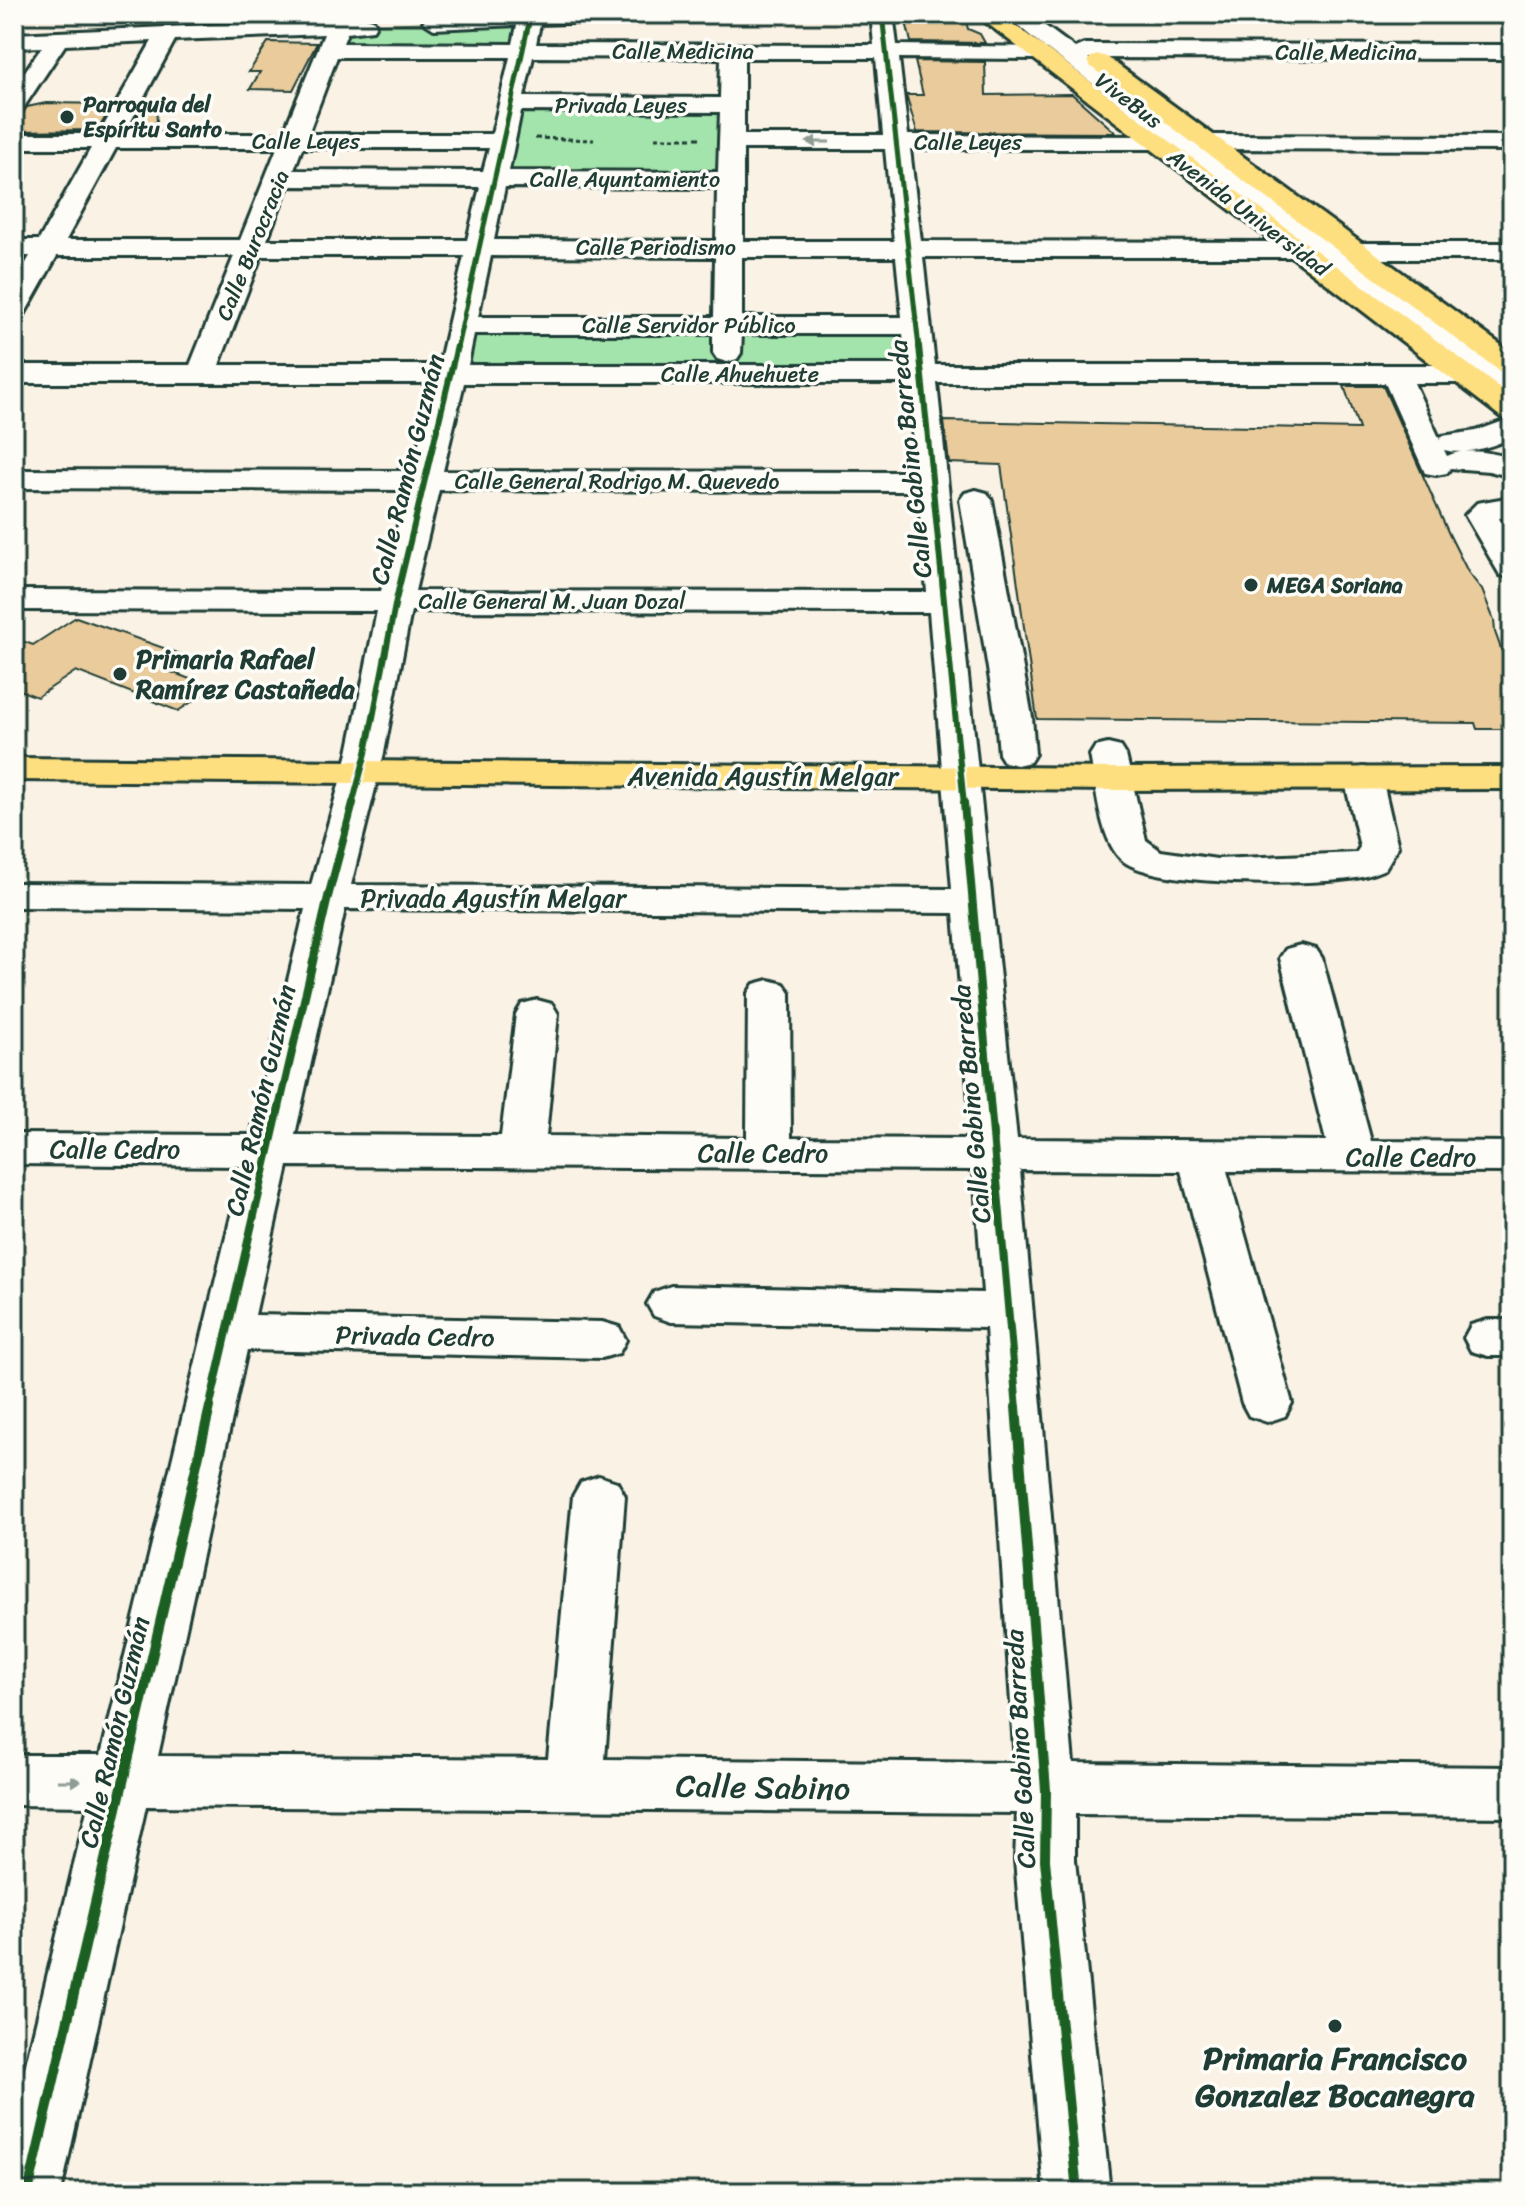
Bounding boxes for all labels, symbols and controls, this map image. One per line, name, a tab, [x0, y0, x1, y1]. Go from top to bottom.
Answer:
street label: Calle Medicina	[612, 32, 754, 71]
street label: Calle Medicina	[1275, 33, 1417, 72]
street label: ViveBus	[1086, 62, 1172, 140]
place label: Parroquia del Espíritu Santo	[83, 85, 223, 149]
street label: Privada Leyes	[555, 86, 688, 125]
marker: Parroquia del Espíritu Santo	[58, 108, 76, 126]
street label: Calle Leyes	[252, 122, 361, 161]
street label: Calle Leyes	[914, 123, 1023, 162]
one-way arrow	[805, 136, 830, 148]
street label: Avenida Universidad	[1158, 137, 1340, 288]
street label: Calle Ayuntamiento	[530, 160, 720, 199]
street label: Calle Burocracia	[204, 164, 300, 326]
street label: Calle Periodismo	[576, 228, 736, 267]
street label: Calle Servidor Público	[582, 306, 796, 345]
street label: Calle Gabino Barreda	[875, 337, 945, 580]
street label: Calle Ramón Guzmán	[356, 349, 458, 589]
street label: Calle Ahuehuete	[661, 355, 819, 394]
street label: Calle General Rodrigo M. Quevedo	[455, 462, 779, 501]
place label: MEGA Soriana	[1266, 566, 1403, 605]
marker: MEGA Soriana	[1242, 576, 1260, 594]
street label: Calle General M. Juan Dozal	[419, 582, 686, 621]
place label: Primaria Rafael Ramírez Castañeda	[135, 636, 356, 712]
marker: Primaria Rafael Ramírez Castañeda	[111, 665, 129, 683]
street label: Avenida Agustín Melgar	[627, 753, 900, 799]
street label: Privada Agustín Melgar	[360, 875, 627, 921]
street label: Calle Ramón Guzmán	[211, 980, 309, 1220]
street label: Calle Gabino Barreda	[938, 982, 1004, 1225]
street label: Calle Cedro	[50, 1126, 180, 1172]
street label: Calle Cedro	[698, 1130, 828, 1176]
street label: Calle Cedro	[1346, 1134, 1476, 1180]
street label: Privada Cedro	[335, 1312, 495, 1360]
street label: Calle Ramón Guzmán	[65, 1612, 163, 1852]
street label: Calle Gabino Barreda	[991, 1627, 1049, 1870]
street label: Calle Sabino	[675, 1757, 851, 1818]
one-way arrow	[57, 1775, 82, 1787]
marker: Primaria Francisco Gonzalez Bocanegra	[1326, 2017, 1344, 2035]
place label: Primaria Francisco Gonzalez Bocanegra	[1195, 2030, 1475, 2124]

